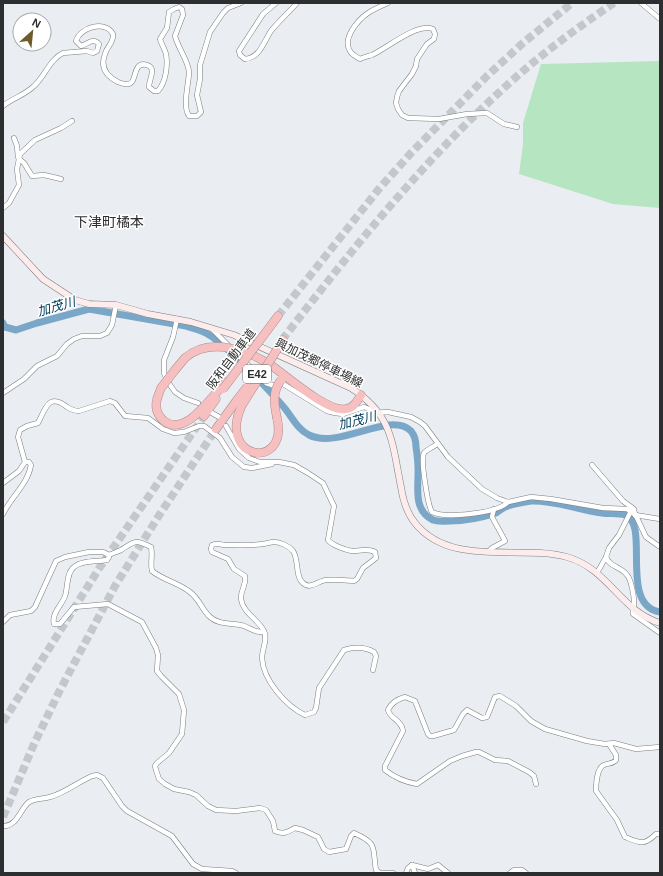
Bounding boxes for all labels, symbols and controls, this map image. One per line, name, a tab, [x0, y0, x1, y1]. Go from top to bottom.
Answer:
north arrow	[12, 12, 52, 52]
text: N	[30, 16, 43, 30]
district label: 下津町橘本	[74, 214, 144, 230]
water label: 加茂川	[35, 293, 79, 319]
street label: 阪和自動車道	[204, 326, 258, 392]
street label: 興加茂郷停車場線	[273, 336, 365, 390]
road number: E42	[243, 365, 271, 383]
water label: 加茂川	[336, 408, 380, 432]

